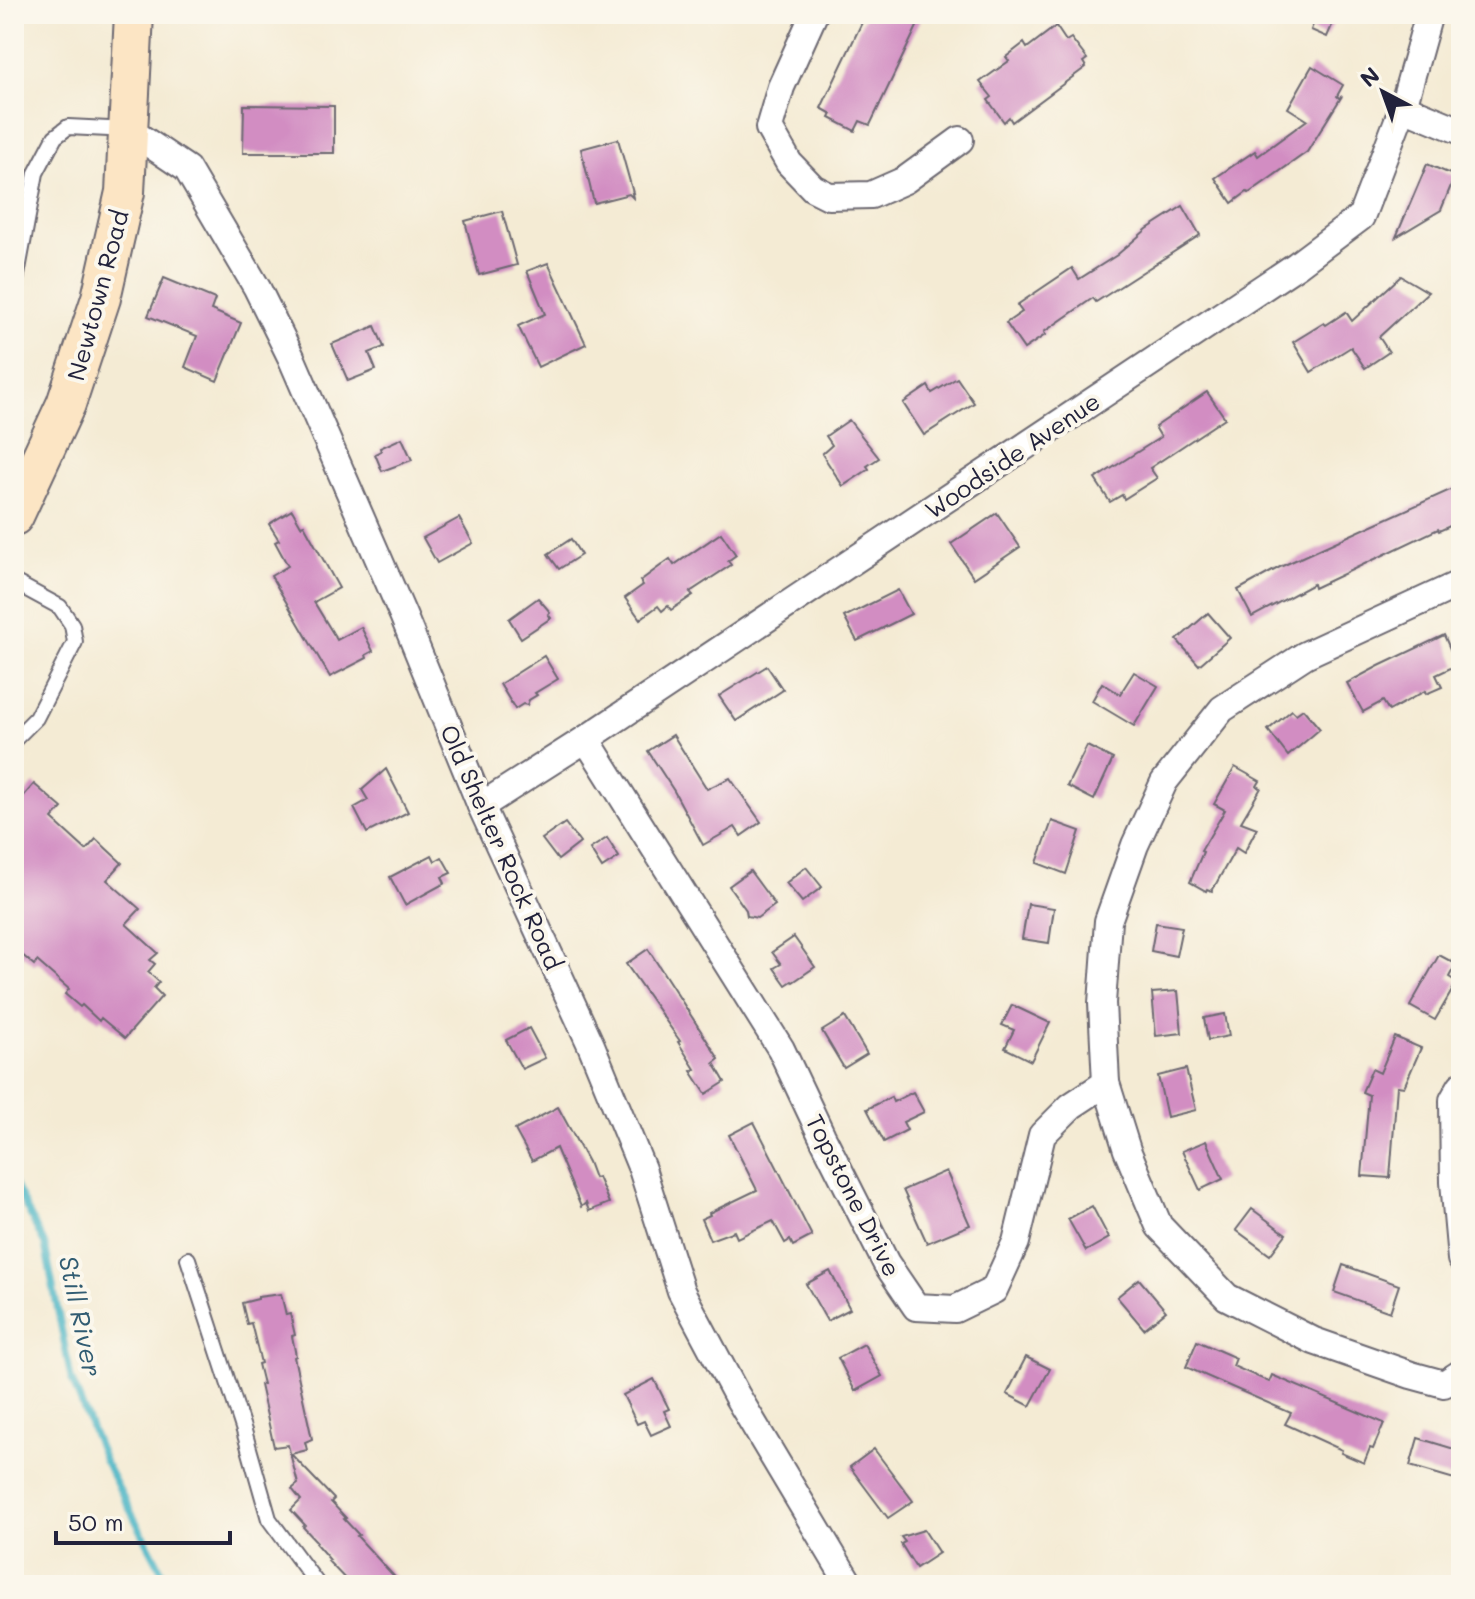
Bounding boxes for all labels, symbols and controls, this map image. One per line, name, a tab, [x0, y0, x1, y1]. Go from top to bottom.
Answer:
north arrow	[1343, 52, 1423, 132]
text: N	[1354, 60, 1385, 93]
street label: Newtown Road	[59, 206, 135, 384]
street label: Woodside Avenue	[919, 385, 1105, 525]
street label: Old Shelter Rock Road	[434, 720, 570, 974]
street label: Topstone Drive	[800, 1109, 908, 1281]
water label: Still River	[52, 1252, 110, 1380]
scale bar	[56, 1495, 230, 1545]
text: 50 m	[68, 1506, 124, 1537]

